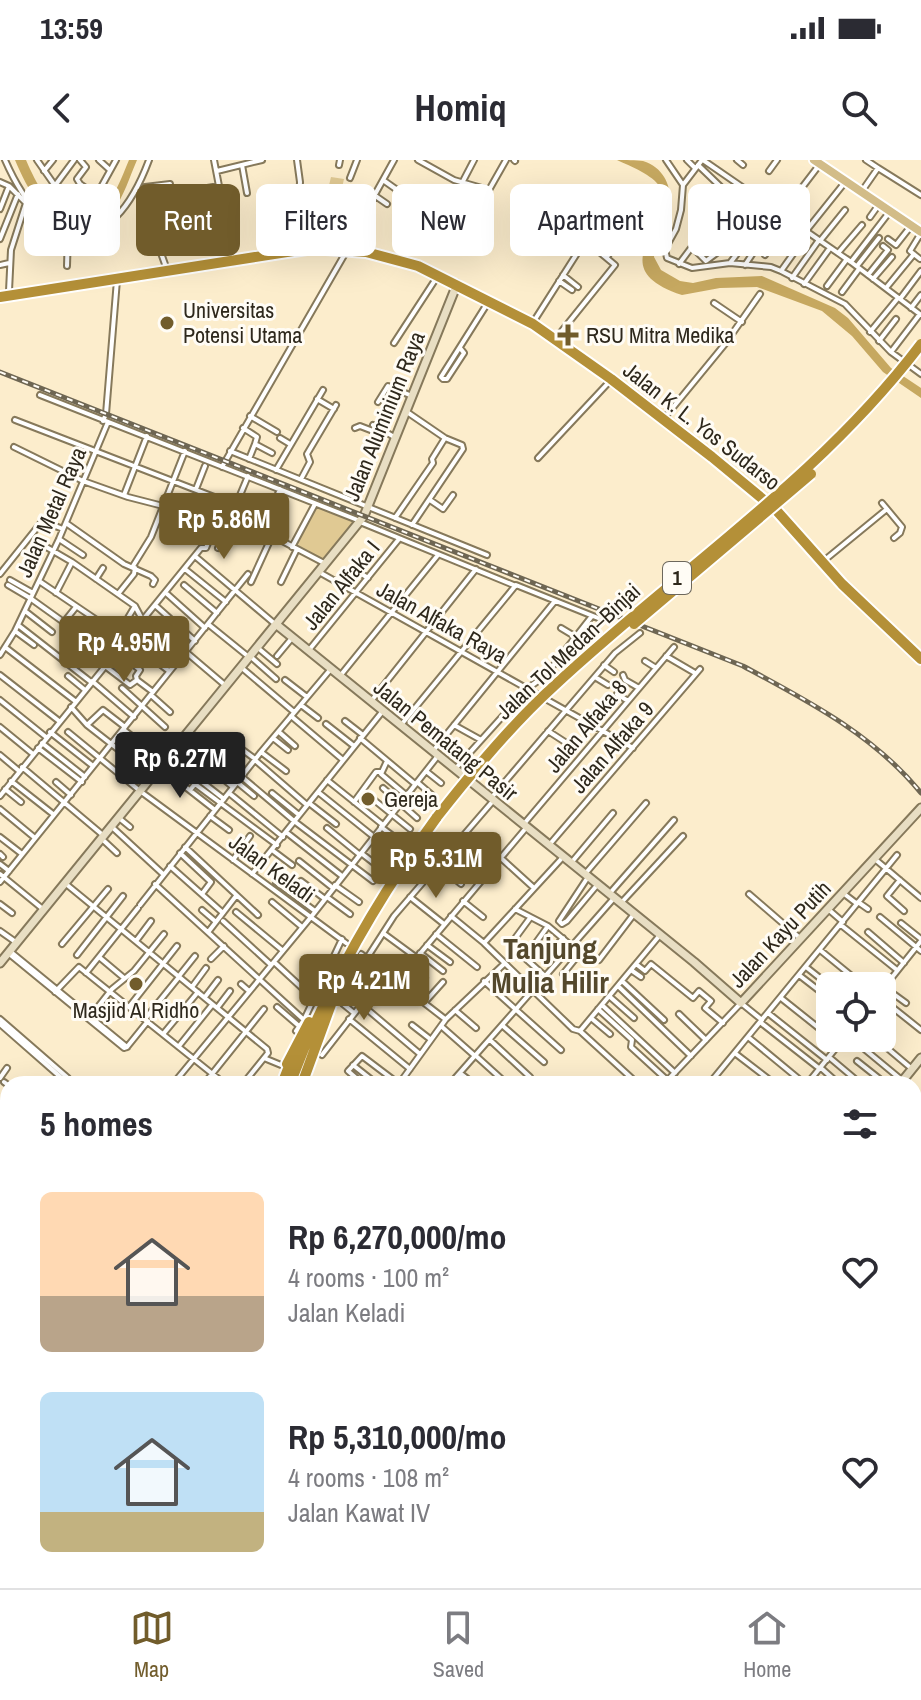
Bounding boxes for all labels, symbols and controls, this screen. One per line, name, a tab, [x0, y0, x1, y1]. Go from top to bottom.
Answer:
text: 13:59	[40, 8, 103, 48]
text: Homiq	[415, 84, 506, 132]
icon: back	[40, 86, 84, 130]
icon: search	[837, 86, 881, 130]
chip: Buy	[24, 184, 120, 256]
chip: Rent	[136, 184, 240, 256]
chip: Filters	[256, 184, 376, 256]
chip: New	[392, 184, 494, 256]
chip: Apartment	[510, 184, 672, 256]
chip: House	[688, 184, 810, 256]
place label: Universitas Potensi Utama	[183, 295, 302, 350]
marker: Universitas Potensi Utama	[158, 314, 176, 332]
place label: RSU Mitra Medika	[586, 320, 734, 350]
marker: RSU Mitra Medika	[557, 324, 579, 346]
street label: Jalan Aluminium Raya	[336, 327, 432, 505]
street label: Jalan K. L. Yos Sudarso	[617, 355, 787, 497]
street label: Jalan Metal Raya	[9, 442, 93, 582]
pin: Rp 5.86M	[141, 493, 307, 561]
text: Rp 5.86M	[177, 501, 271, 536]
street label: Jalan Alfaka I	[296, 534, 386, 636]
road number: 1	[663, 562, 691, 594]
street label: Jalan Alfaka Raya	[372, 574, 512, 670]
street label: Jalan Tol Medan–Binjai	[489, 576, 647, 726]
pin: Rp 4.95M	[41, 616, 207, 684]
text: Rp 4.95M	[77, 624, 171, 659]
street label: Jalan Pematang Pasir	[368, 672, 524, 808]
street label: Jalan Alfaka 8	[538, 673, 634, 779]
street label: Jalan Alfaka 9	[564, 695, 660, 799]
pin: Rp 6.27M	[97, 732, 263, 800]
text: Rp 6.27M	[133, 740, 227, 775]
place label: Gereja	[384, 784, 438, 814]
marker: Gereja	[359, 790, 377, 808]
street label: Jalan Keladi	[223, 827, 321, 909]
pin: Rp 5.31M	[353, 832, 519, 900]
text: Rp 5.31M	[389, 840, 483, 875]
street label: Jalan Kayu Putih	[723, 874, 837, 994]
district label: Tanjung Mulia Hilir	[491, 928, 609, 1002]
pin: Rp 4.21M	[281, 954, 447, 1022]
text: Rp 4.21M	[317, 962, 411, 997]
map controls	[816, 972, 896, 1052]
button: locate	[816, 972, 896, 1052]
marker: Masjid Al Ridho	[127, 975, 145, 993]
place label: Masjid Al Ridho	[73, 995, 199, 1025]
text: 5 homes	[40, 1101, 153, 1147]
icon: filters	[838, 1102, 882, 1146]
text: Rp 6,270,000/mo	[288, 1214, 507, 1260]
icon: home	[104, 1224, 200, 1320]
icon: heart	[838, 1250, 882, 1294]
text: 4 rooms · 100 m²	[288, 1260, 449, 1295]
text: Jalan Keladi	[288, 1295, 405, 1330]
text: Rp 5,310,000/mo	[288, 1414, 507, 1460]
icon: home	[104, 1424, 200, 1520]
icon: heart	[838, 1450, 882, 1494]
text: 4 rooms · 108 m²	[288, 1460, 449, 1495]
text: Jalan Kawat IV	[288, 1495, 430, 1530]
tab: Map	[130, 1606, 174, 1684]
tab: Saved	[433, 1606, 484, 1684]
tab: Home	[743, 1606, 791, 1684]

